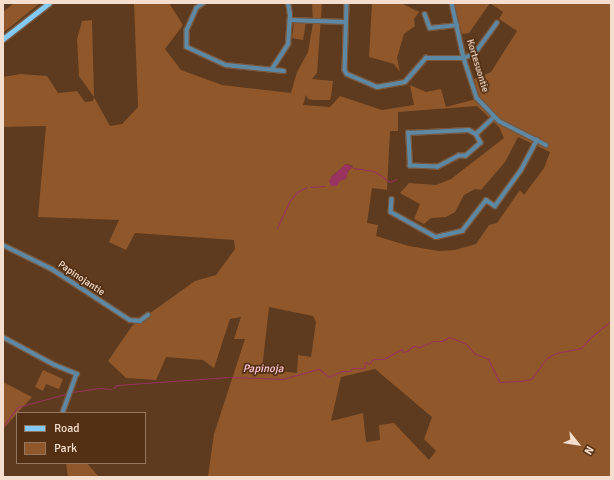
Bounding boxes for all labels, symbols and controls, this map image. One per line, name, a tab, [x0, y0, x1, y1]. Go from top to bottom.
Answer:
street label: Kortesuontie	[463, 38, 491, 94]
street label: Papinojantie	[55, 259, 107, 299]
water label: Papinoja	[243, 362, 283, 376]
legend	[16, 412, 146, 464]
text: Road	[54, 421, 80, 436]
north arrow	[558, 424, 598, 464]
text: Park	[54, 441, 77, 456]
text: N	[581, 444, 596, 457]

